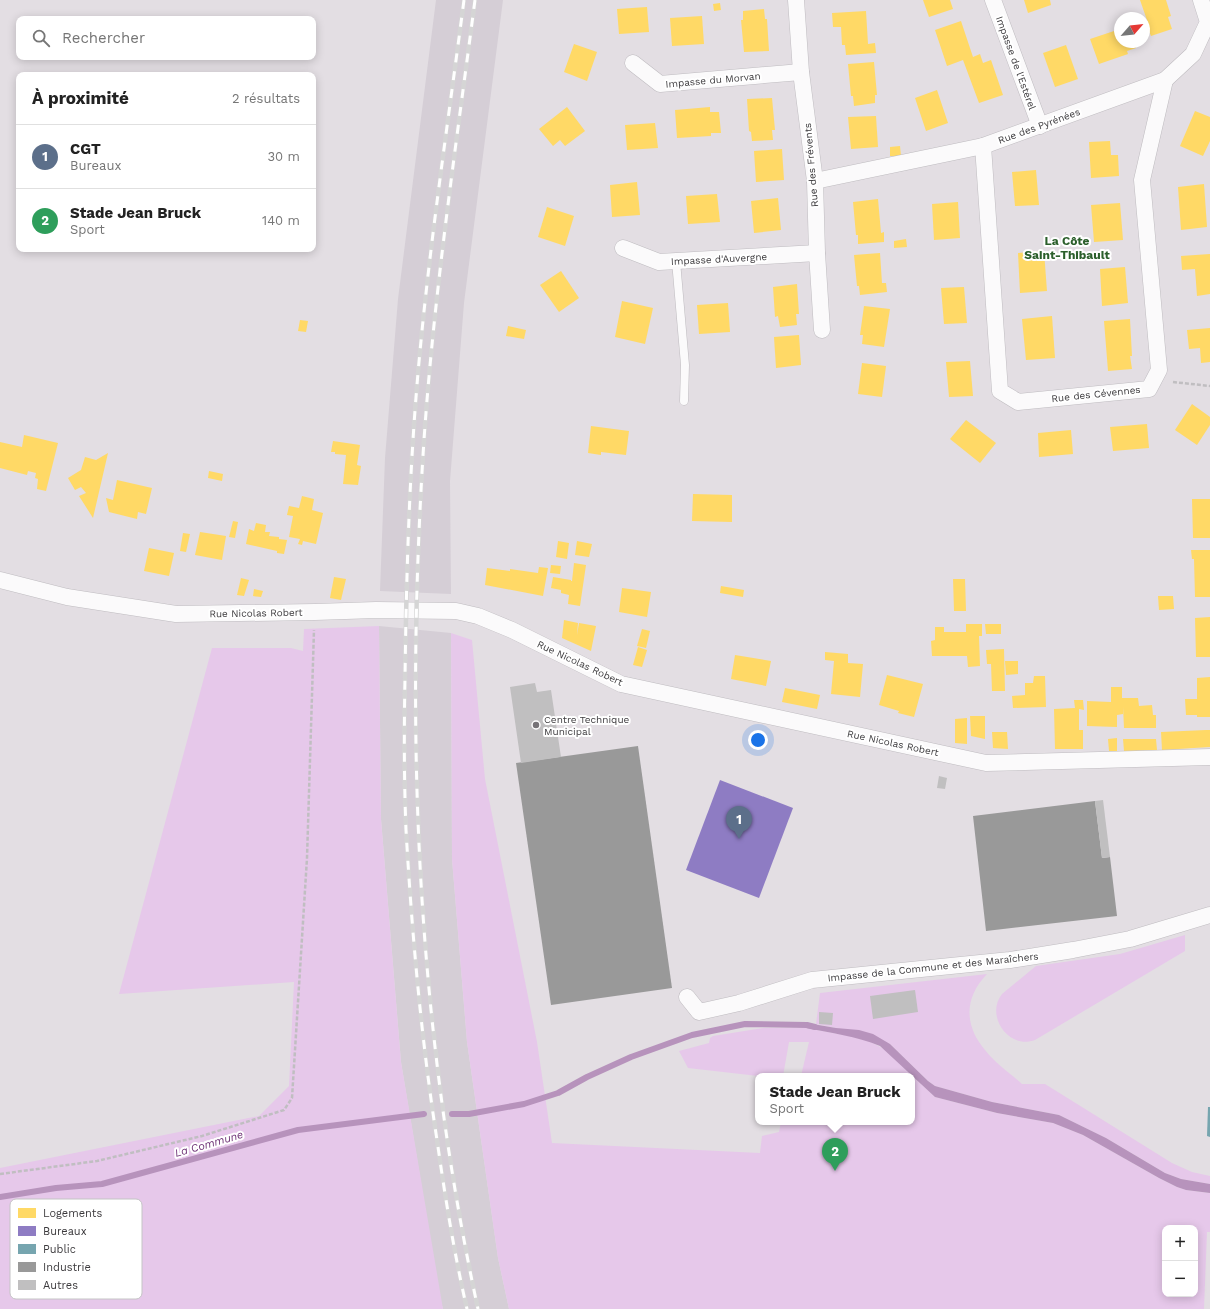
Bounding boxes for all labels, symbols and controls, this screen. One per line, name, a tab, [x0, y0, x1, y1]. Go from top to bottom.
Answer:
north arrow	[1114, 12, 1150, 48]
street label: Impasse de l'Estérel	[994, 15, 1038, 111]
search box	[16, 16, 316, 60]
icon: search	[30, 27, 52, 49]
text: Rechercher	[62, 29, 145, 47]
street label: Impasse du Morvan	[665, 70, 761, 90]
text: À proximité	[32, 88, 129, 108]
text: 2 résultats	[232, 91, 300, 106]
street label: Rue des Pyrénées	[996, 106, 1082, 146]
street label: Rue des Frévents	[802, 122, 820, 208]
text: CGT	[70, 140, 101, 158]
text: 1	[42, 149, 48, 164]
text: 30 m	[268, 149, 300, 164]
text: Bureaux	[70, 158, 121, 173]
text: Stade Jean Bruck	[70, 204, 201, 222]
text: 2	[41, 213, 49, 228]
text: 140 m	[262, 213, 300, 228]
text: Sport	[70, 222, 105, 237]
district label: La Côte Saint-Thibault	[1024, 234, 1110, 262]
street label: Impasse d'Auvergne	[671, 251, 768, 267]
street label: Rue des Cévennes	[1051, 384, 1141, 404]
street label: Rue Nicolas Robert	[209, 607, 304, 619]
street label: Rue Nicolas Robert	[535, 638, 625, 688]
place label: Centre Technique Municipal	[544, 714, 630, 737]
marker: Centre Technique Municipal	[531, 720, 541, 730]
street label: Rue Nicolas Robert	[846, 728, 941, 758]
your location	[748, 730, 768, 750]
pin: 1	[726, 806, 752, 839]
street label: Impasse de la Commune et des Maraîchers	[827, 950, 1039, 984]
popup	[755, 1073, 915, 1125]
text: Stade Jean Bruck	[769, 1083, 901, 1101]
text: Sport	[769, 1101, 804, 1116]
water label: La Commune	[173, 1128, 245, 1160]
pin: 2	[822, 1138, 848, 1171]
legend	[10, 1199, 142, 1299]
text: Logements	[43, 1207, 102, 1220]
text: Bureaux	[43, 1225, 87, 1238]
map controls	[1162, 1225, 1198, 1297]
button: +	[1162, 1225, 1198, 1261]
text: Public	[43, 1243, 76, 1256]
text: Industrie	[43, 1261, 91, 1274]
button: −	[1162, 1261, 1198, 1297]
text: Autres	[43, 1279, 78, 1292]

